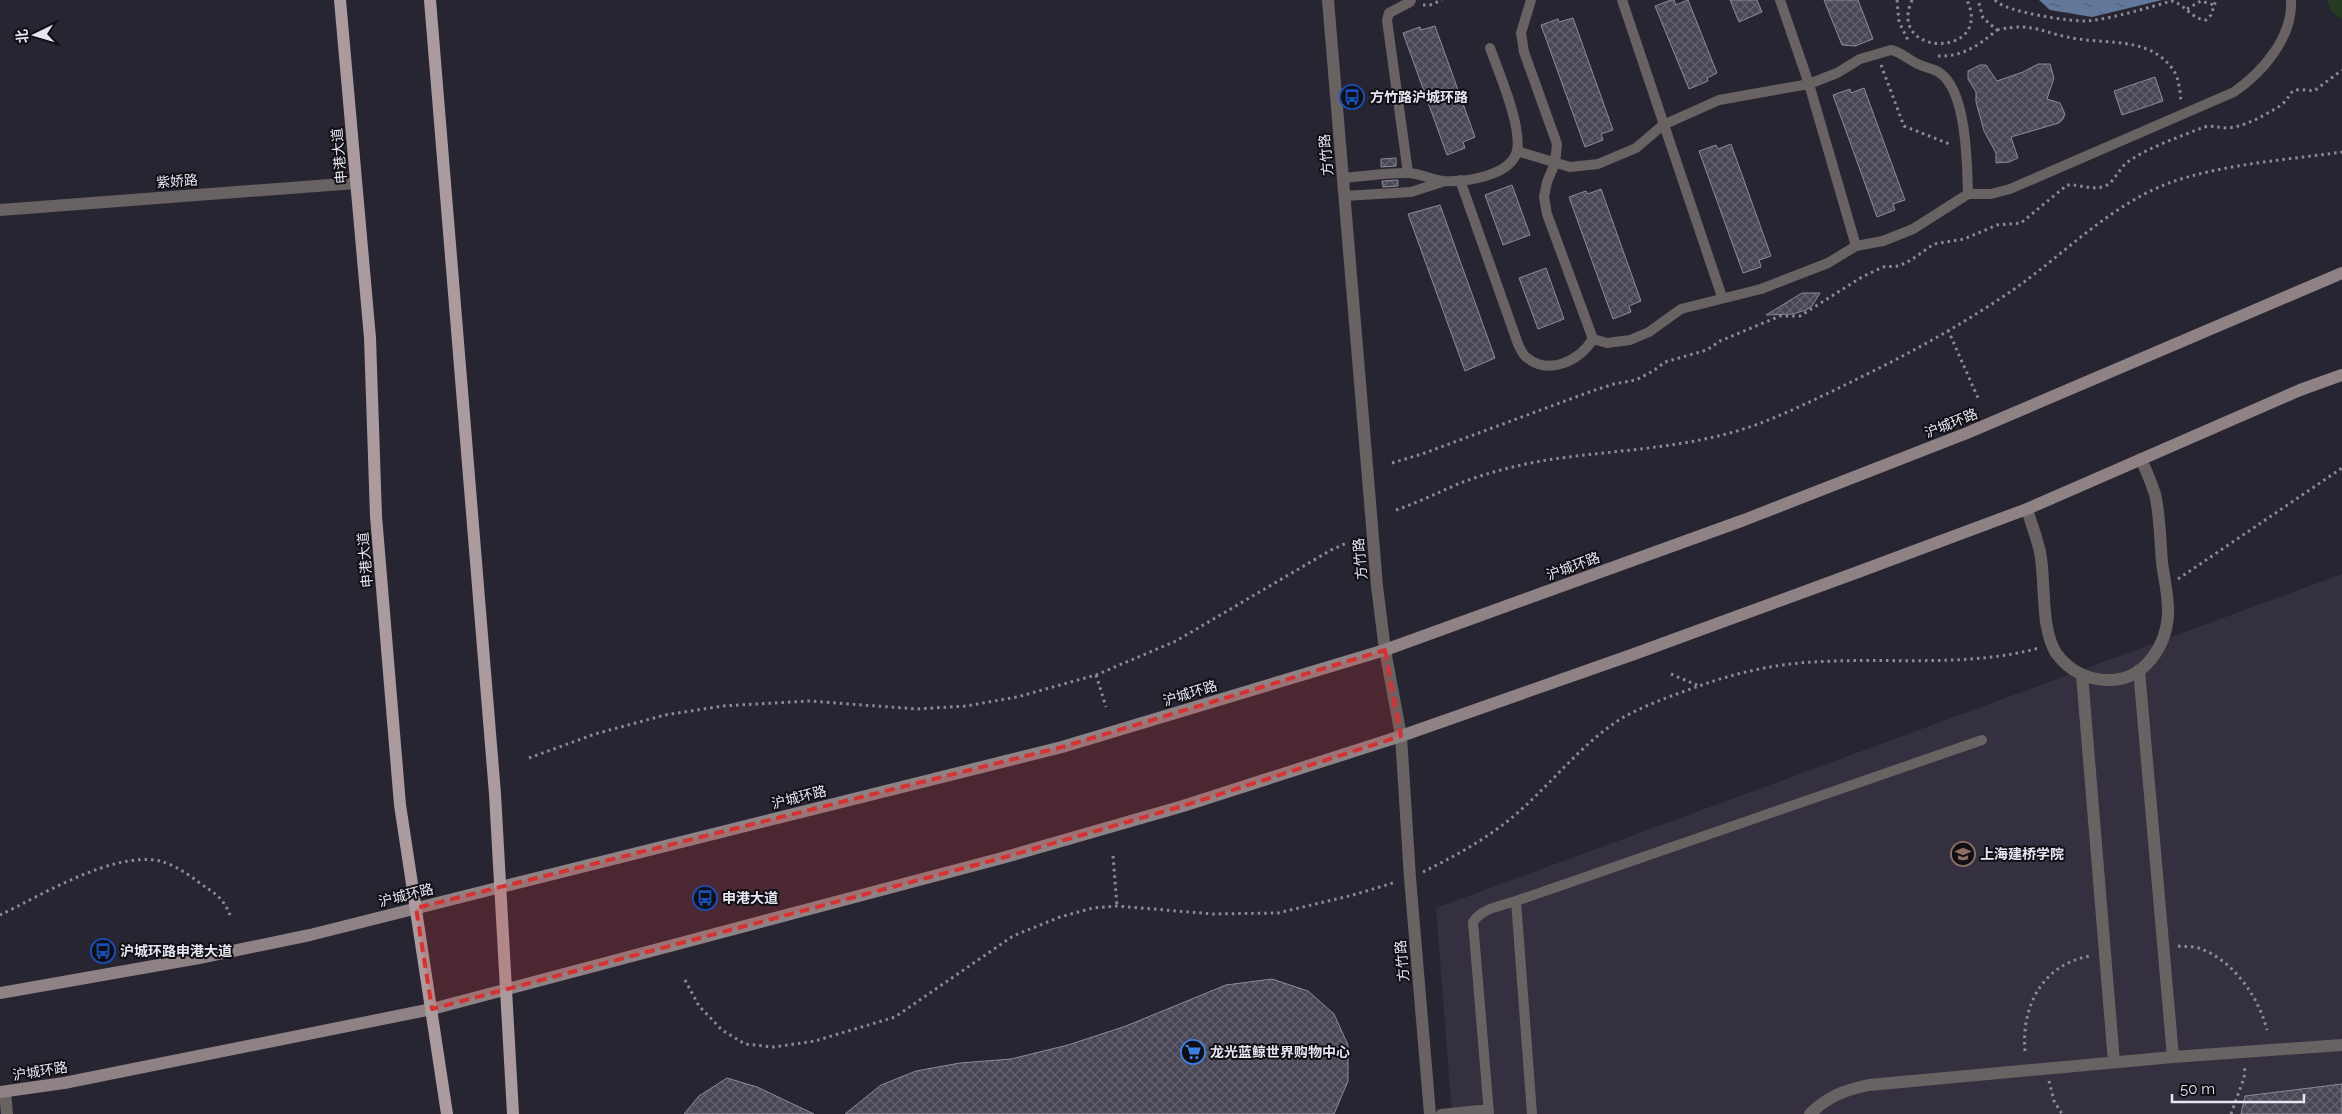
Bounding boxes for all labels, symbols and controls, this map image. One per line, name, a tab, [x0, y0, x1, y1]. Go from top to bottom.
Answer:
north arrow	[10, 10, 60, 60]
text: 北	[13, 28, 31, 44]
bus stop icon: 方竹路沪城环路	[1339, 84, 1365, 110]
place label: 方竹路沪城环路	[1370, 89, 1468, 105]
street label: 申港大道	[329, 127, 349, 185]
street label: 方竹路	[1316, 133, 1336, 177]
street label: 紫娇路	[155, 172, 199, 190]
street label: 沪城环路	[1922, 405, 1980, 441]
street label: 申港大道	[355, 531, 375, 589]
street label: 方竹路	[1350, 537, 1370, 581]
street label: 沪城环路	[1544, 549, 1602, 583]
street label: 沪城环路	[1161, 677, 1219, 709]
street label: 沪城环路	[770, 782, 828, 812]
school or university icon: 上海建桥学院	[1950, 841, 1976, 867]
place label: 上海建桥学院	[1980, 846, 2064, 862]
street label: 沪城环路	[377, 880, 435, 910]
bus stop icon: 申港大道	[692, 885, 718, 911]
place label: 申港大道	[722, 890, 778, 906]
bus stop icon: 沪城环路申港大道	[90, 938, 116, 964]
street label: 方竹路	[1392, 939, 1412, 983]
place label: 沪城环路申港大道	[120, 943, 232, 959]
supermarket icon: 龙光蓝鲸世界购物中心	[1180, 1039, 1206, 1065]
place label: 龙光蓝鲸世界购物中心	[1210, 1044, 1350, 1060]
street label: 沪城环路	[11, 1059, 69, 1083]
scale bar	[2172, 1072, 2304, 1104]
text: 50 m	[2180, 1080, 2215, 1098]

